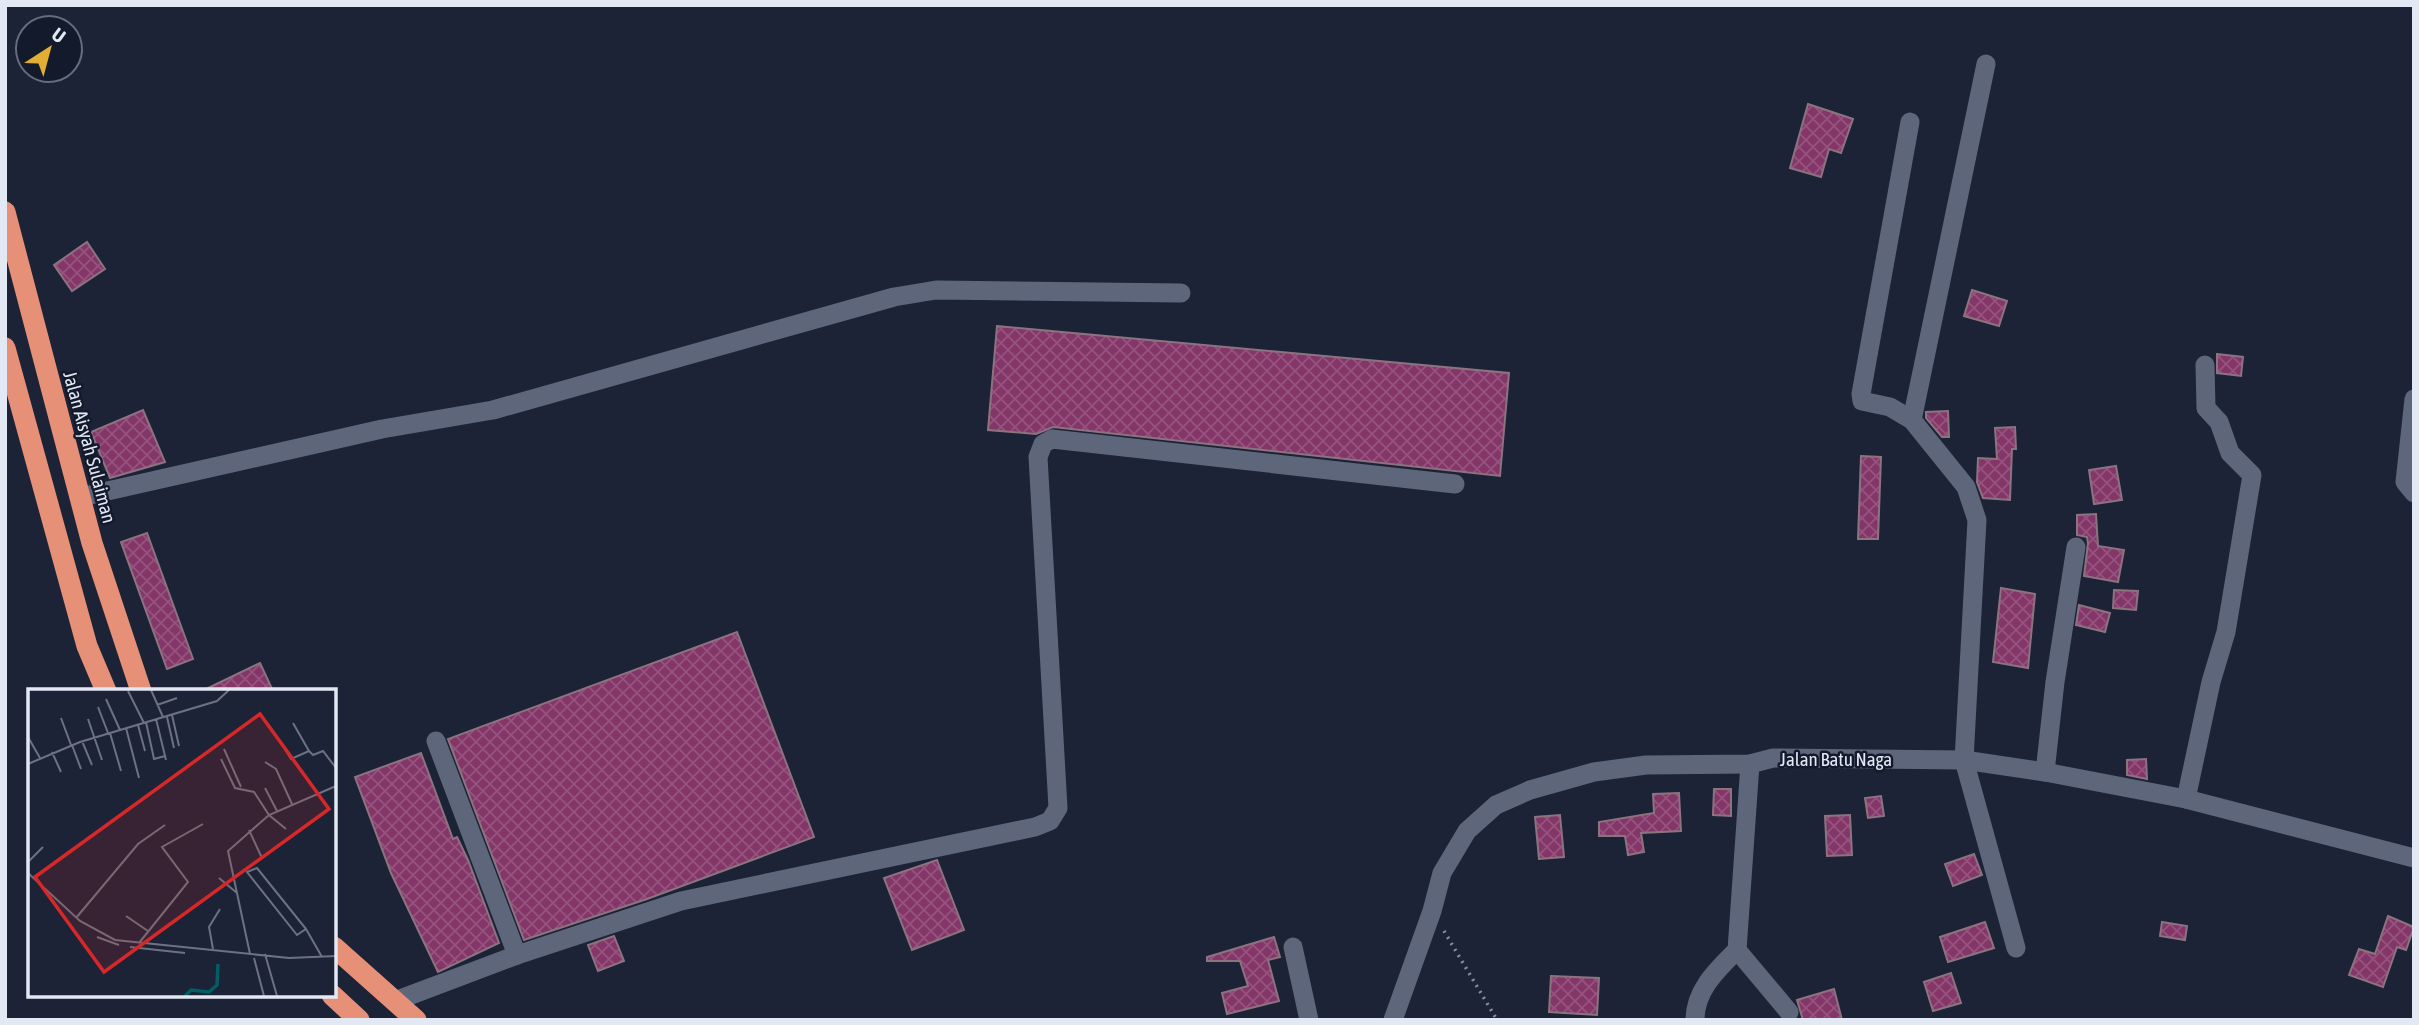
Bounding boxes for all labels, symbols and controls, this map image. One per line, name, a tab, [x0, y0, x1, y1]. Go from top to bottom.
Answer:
north arrow	[14, 14, 84, 84]
text: U	[48, 23, 70, 47]
street label: Jalan Aisyah Sulaiman	[59, 369, 121, 525]
inset map	[28, 689, 336, 997]
street label: Jalan Batu Naga	[1780, 748, 1892, 770]

